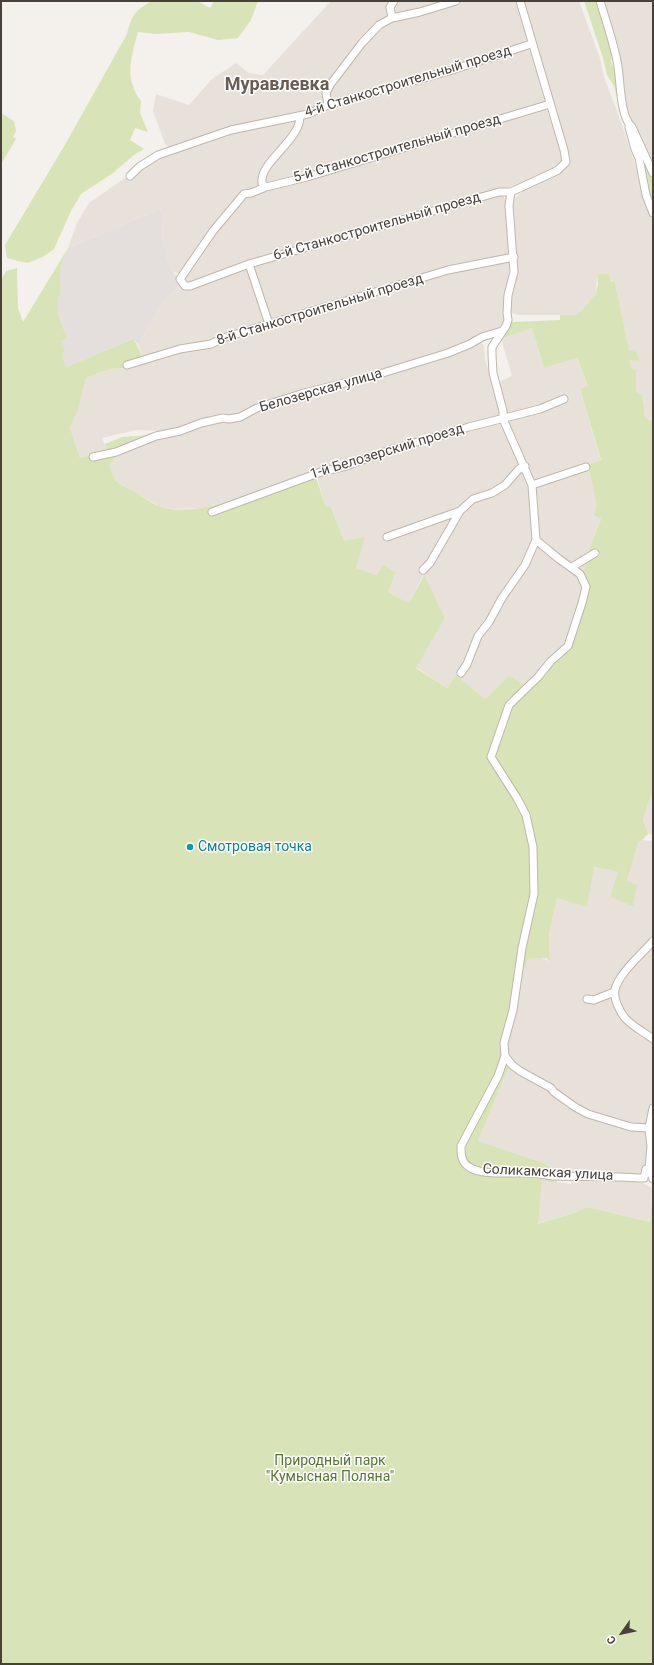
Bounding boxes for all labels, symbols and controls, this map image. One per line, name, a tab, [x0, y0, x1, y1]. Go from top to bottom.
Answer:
street label: 4-й Станкостроительный проезд	[303, 43, 513, 121]
district label: Муравлевка	[225, 74, 329, 96]
street label: 5-й Станкостроительный проезд	[291, 111, 503, 187]
street label: 6-й Станкостроительный проезд	[271, 189, 483, 265]
street label: 8-й Станкостроительный проезд	[215, 271, 425, 349]
street label: Белозерская улица	[258, 365, 384, 417]
street label: 1-й Белозерский проезд	[308, 421, 466, 483]
place label: Смотровая точка	[198, 839, 312, 855]
marker: Смотровая точка	[185, 842, 195, 852]
street label: Соликамская улица	[482, 1161, 614, 1185]
park label: Природный парк "Кумысная Поляна"	[266, 1453, 394, 1486]
north arrow	[602, 1613, 642, 1653]
text: С	[604, 1633, 619, 1646]

